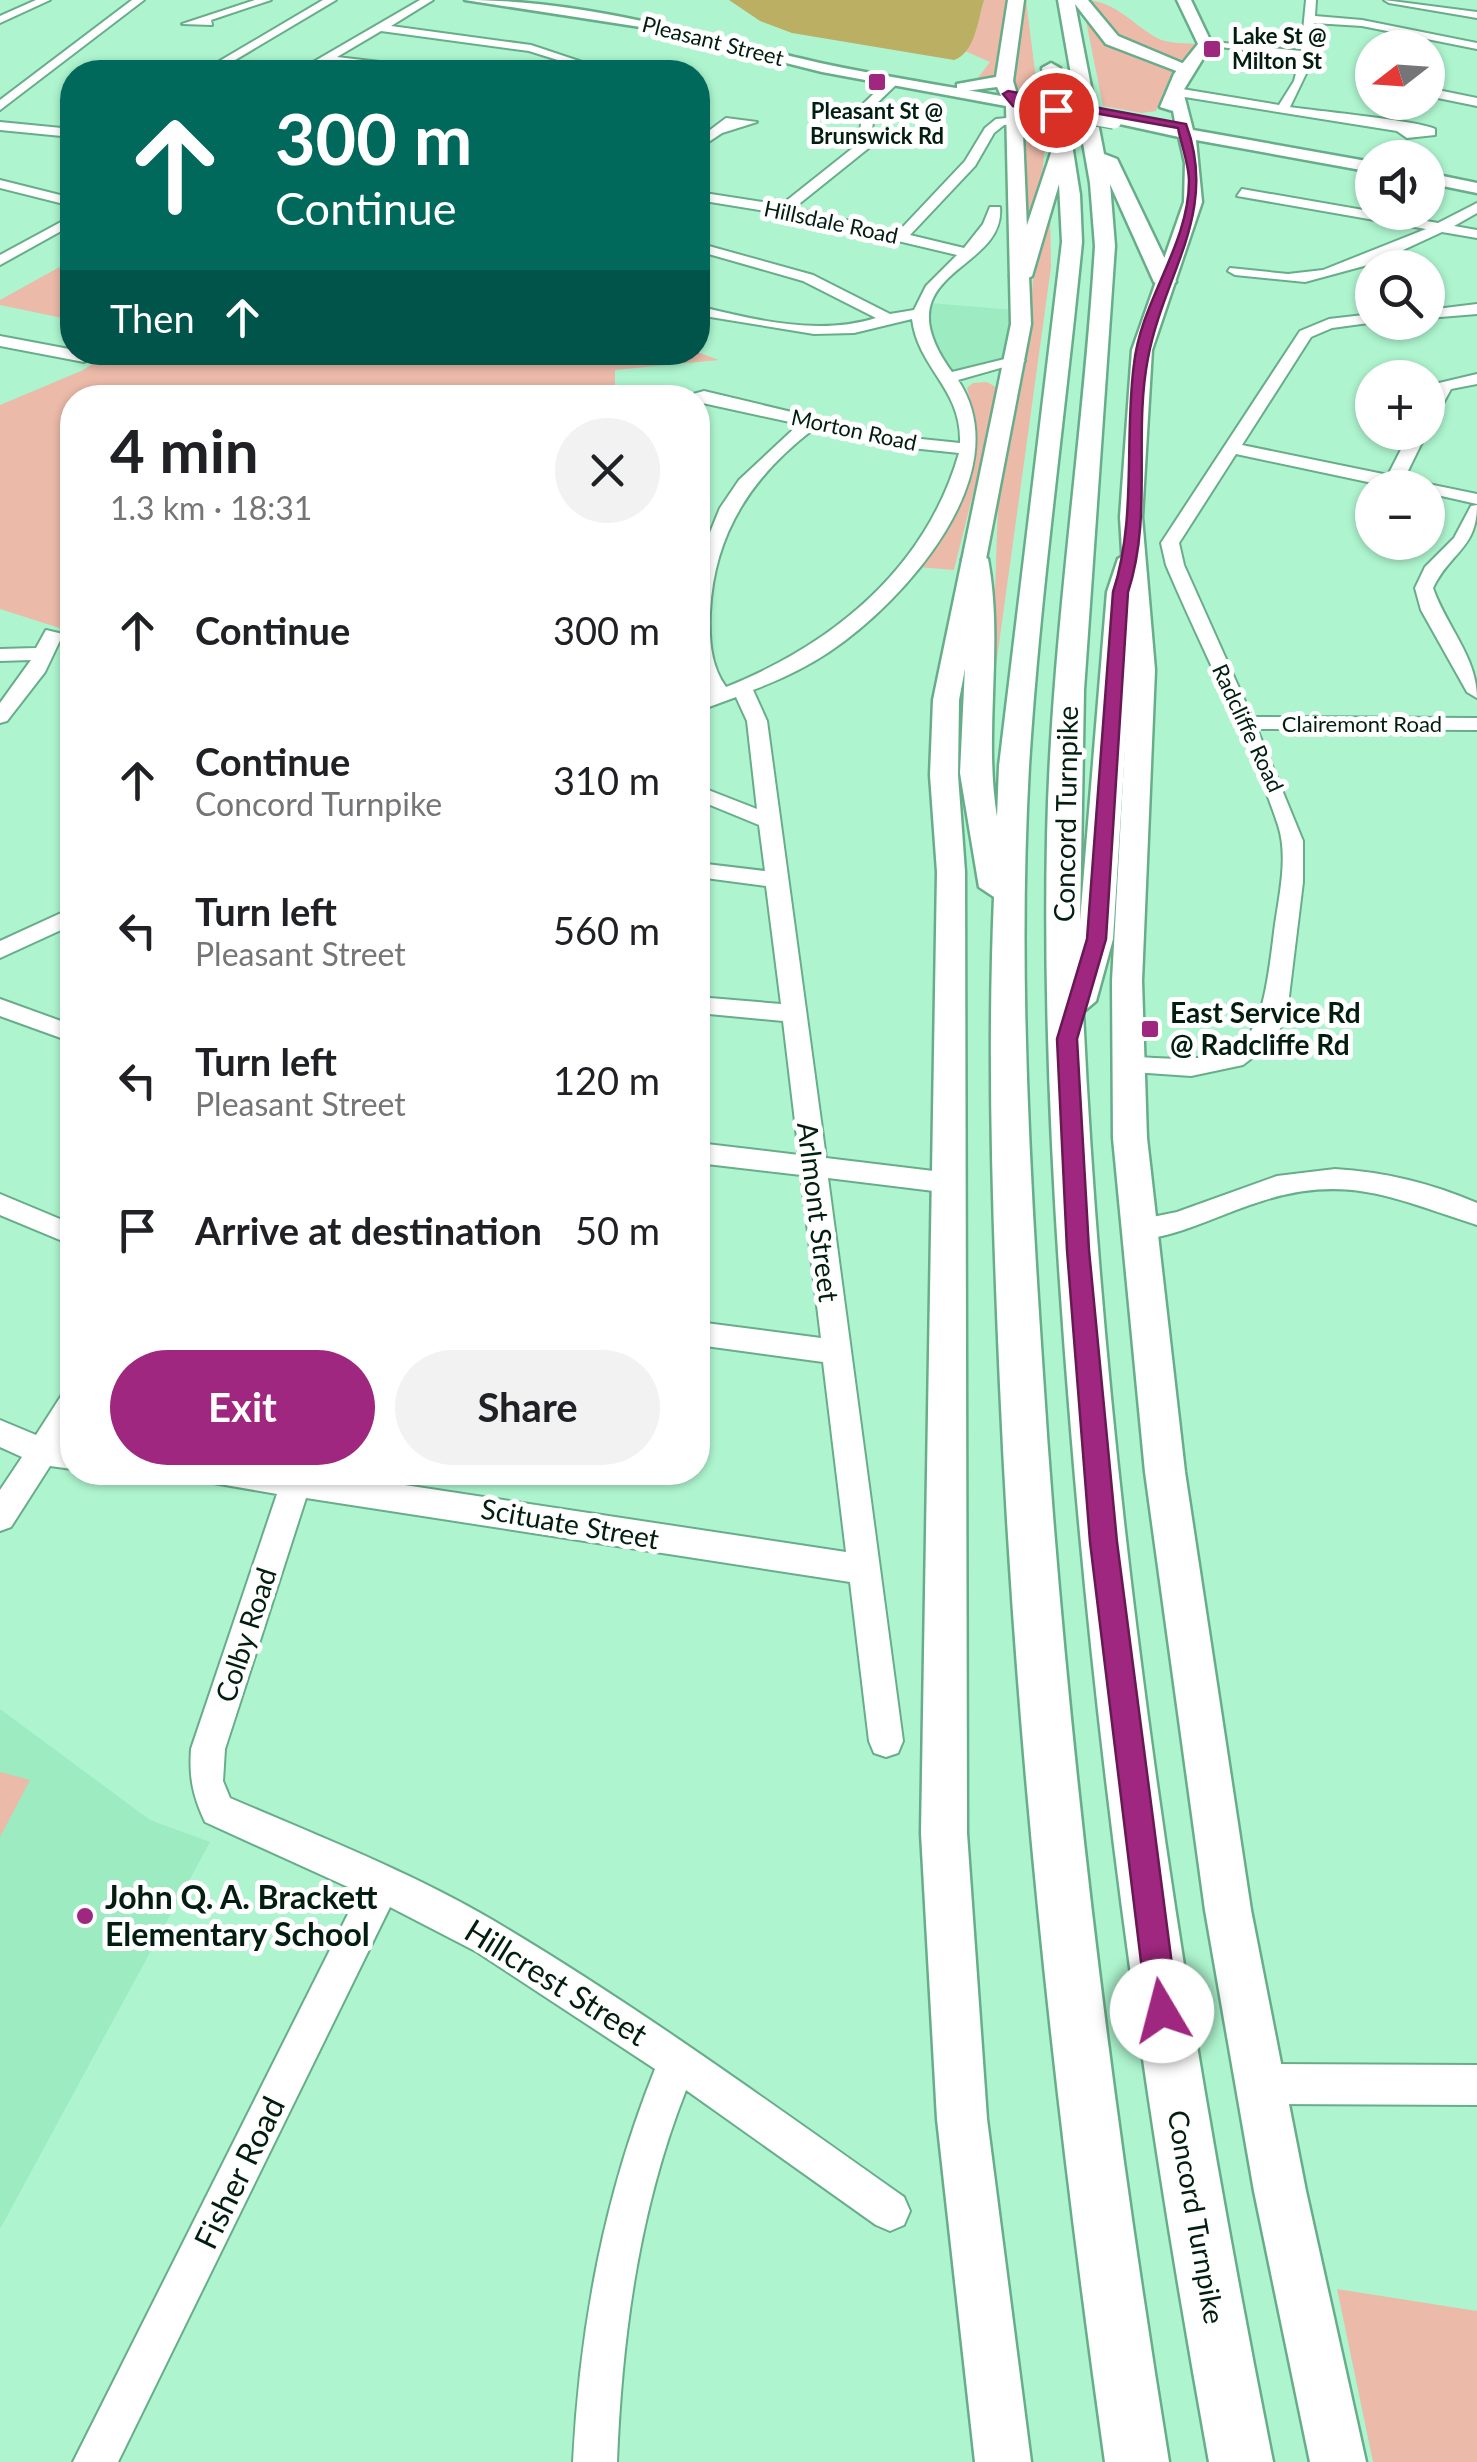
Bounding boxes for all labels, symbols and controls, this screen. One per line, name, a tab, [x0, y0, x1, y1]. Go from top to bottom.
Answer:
street label: Pleasant Street	[640, 10, 787, 71]
place label: Lake St @ Milton St	[1232, 22, 1327, 74]
north arrow	[1355, 30, 1445, 120]
map controls	[1355, 30, 1445, 560]
marker: Lake St @ Milton St	[1201, 38, 1223, 60]
pin	[1014, 68, 1099, 153]
marker: Pleasant St @ Brunswick Rd	[866, 71, 888, 93]
icon: arrive	[1029, 83, 1084, 138]
text: 300 m	[275, 96, 472, 180]
place label: Pleasant St @ Brunswick Rd	[810, 97, 944, 149]
icon: ahead	[110, 100, 240, 230]
button: sound	[1355, 140, 1445, 230]
text: Continue	[275, 181, 457, 235]
street label: Hillsdale Road	[762, 194, 901, 249]
button: search	[1355, 250, 1445, 340]
icon: ahead	[215, 290, 270, 345]
text: Then	[110, 295, 195, 341]
button: +	[1355, 360, 1445, 450]
street label: Morton Road	[789, 403, 919, 456]
text: 4 min	[110, 414, 259, 486]
button: close	[555, 418, 660, 523]
button: −	[1355, 470, 1445, 560]
text: 1.3 km · 18:31	[110, 488, 312, 527]
icon: ahead	[110, 603, 165, 658]
text: Continue	[195, 607, 350, 653]
text: 300 m	[553, 607, 660, 653]
street label: Radcliffe Road	[1207, 659, 1290, 796]
street label: Concord Turnpike	[1046, 706, 1084, 922]
street label: Clairemont Road	[1282, 710, 1442, 737]
text: Continue	[195, 738, 350, 784]
icon: ahead	[110, 753, 165, 808]
text: 310 m	[553, 757, 660, 803]
text: Concord Turnpike	[195, 784, 442, 823]
text: Turn left	[195, 888, 337, 934]
icon: left	[110, 903, 165, 958]
text: 560 m	[553, 907, 660, 953]
text: Pleasant Street	[195, 934, 406, 973]
place label: East Service Rd @ Radcliffe Rd	[1170, 995, 1361, 1061]
marker: East Service Rd @ Radcliffe Rd	[1139, 1018, 1161, 1040]
text: Turn left	[195, 1038, 337, 1084]
icon: left	[110, 1053, 165, 1108]
text: 120 m	[553, 1057, 660, 1103]
text: Pleasant Street	[195, 1084, 406, 1123]
street label: Arlmont Street	[791, 1120, 847, 1304]
icon: arrive	[110, 1203, 165, 1258]
text: Arrive at destination	[195, 1207, 542, 1253]
text: 50 m	[575, 1207, 660, 1253]
button: Exit	[110, 1350, 375, 1465]
button: Share	[395, 1350, 660, 1465]
street label: Scituate Street	[478, 1491, 662, 1555]
street label: Colby Road	[207, 1563, 283, 1706]
place label: John Q. A. Brackett Elementary School	[105, 1877, 378, 1953]
marker: John Q. A. Brackett Elementary School	[74, 1905, 96, 1927]
street label: Hillcrest Street	[458, 1910, 656, 2054]
position arrow	[1110, 1959, 1214, 2063]
street label: Fisher Road	[185, 2090, 292, 2255]
street label: Concord Turnpike	[1161, 2107, 1233, 2326]

